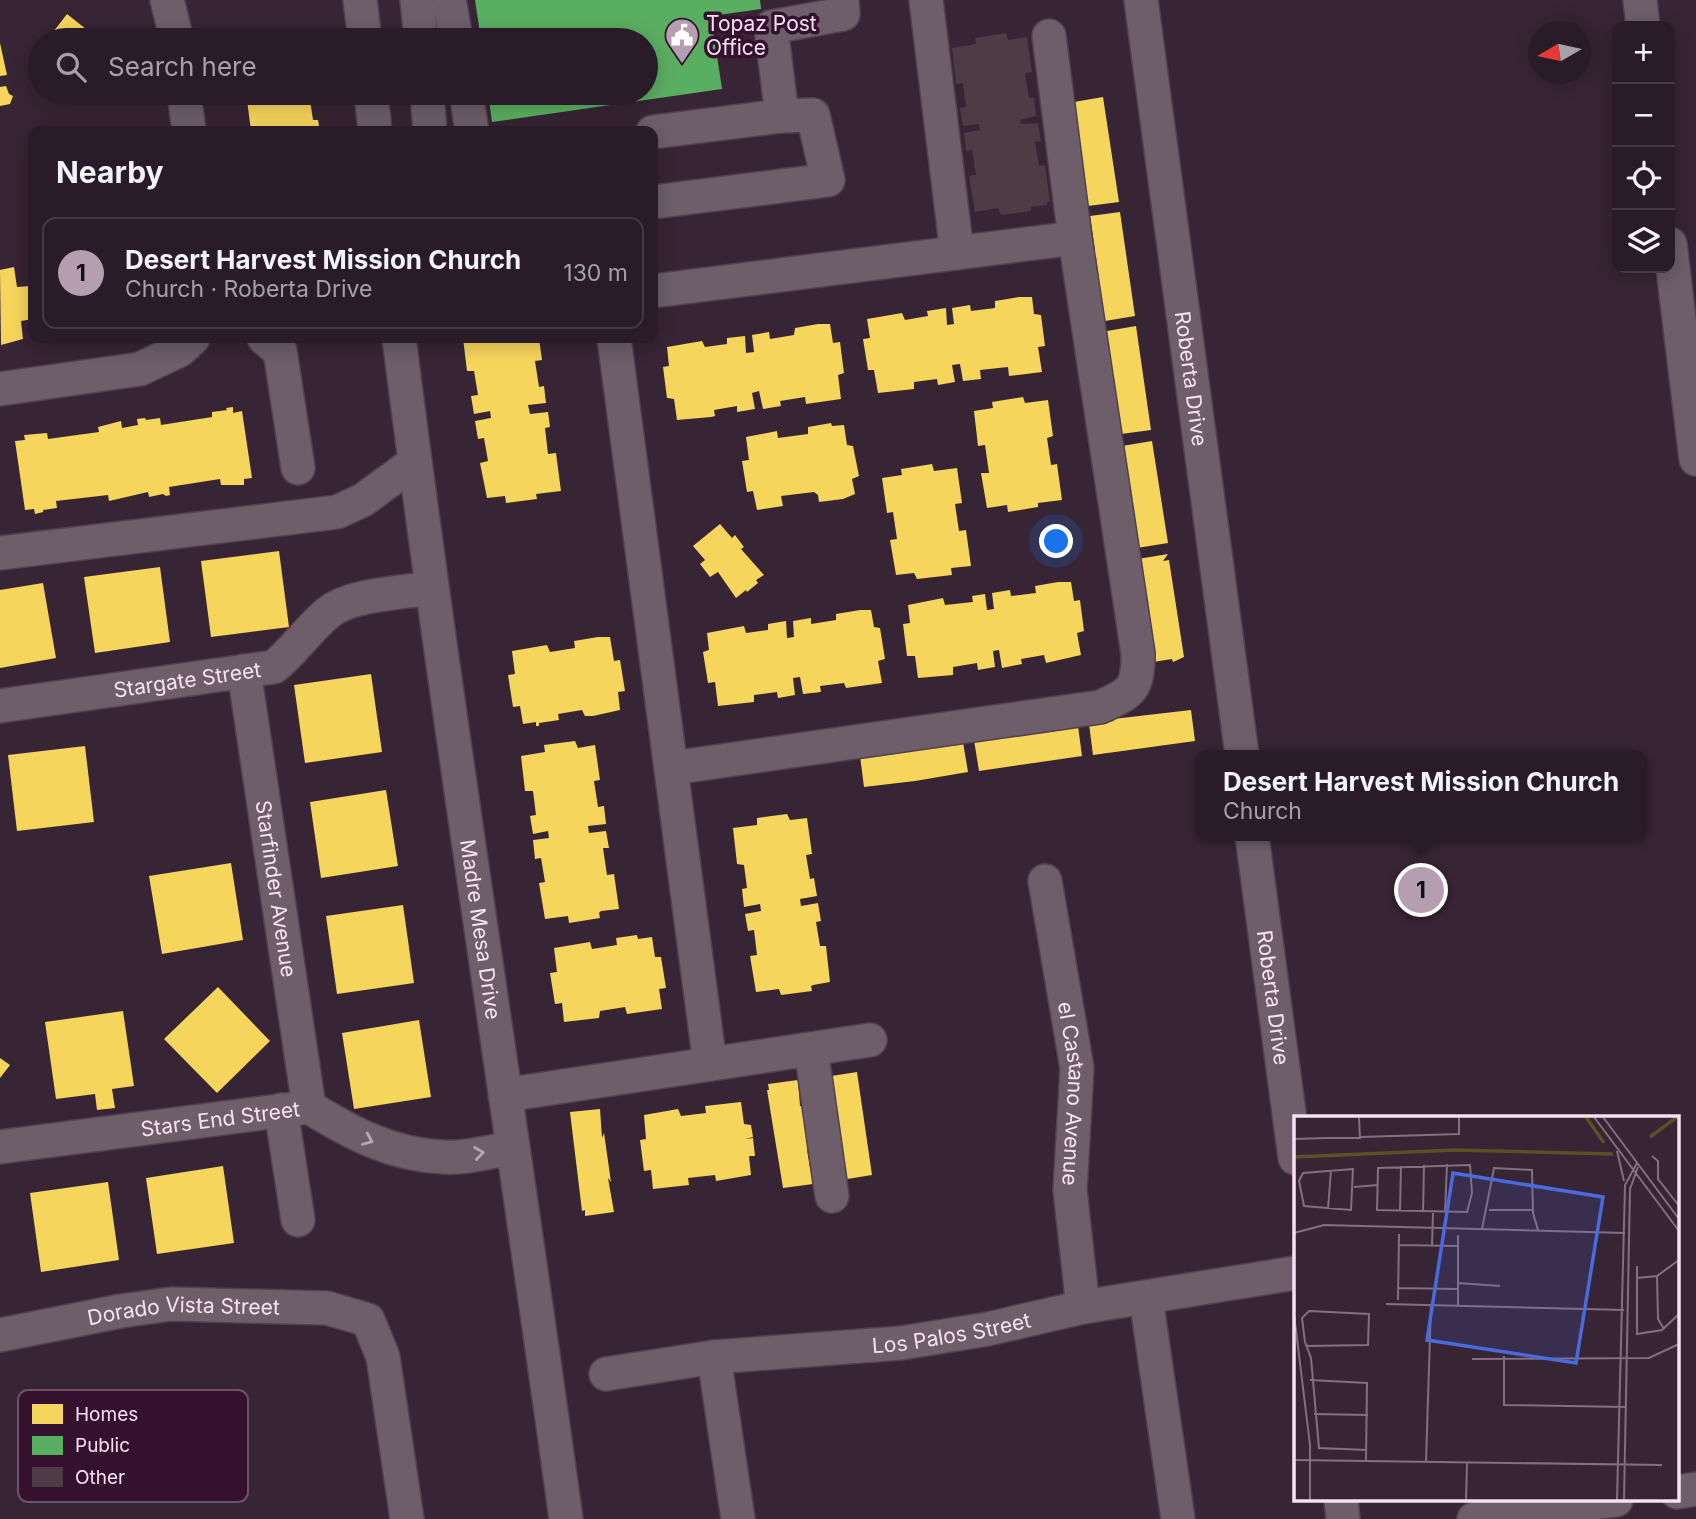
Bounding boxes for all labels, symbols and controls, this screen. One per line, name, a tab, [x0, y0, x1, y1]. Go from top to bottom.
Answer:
place label: Topaz Post Office	[706, 11, 817, 60]
public building icon: Topaz Post Office	[663, 16, 701, 65]
north arrow	[1528, 21, 1591, 84]
map controls	[1612, 21, 1675, 273]
button: +	[1612, 21, 1675, 84]
search box	[28, 28, 658, 105]
icon: search	[52, 48, 90, 86]
text: Search here	[108, 51, 257, 82]
button: −	[1612, 84, 1675, 147]
button: locate	[1612, 147, 1675, 210]
text: Nearby	[56, 154, 164, 190]
button: layers	[1612, 210, 1675, 273]
text: Desert Harvest Mission Church	[125, 244, 521, 275]
text: 1	[76, 259, 86, 287]
text: 130 m	[563, 259, 628, 287]
text: Church · Roberta Drive	[125, 275, 372, 303]
street label: Roberta Drive	[1170, 310, 1213, 448]
your location	[1039, 524, 1073, 558]
street label: Stargate Street	[112, 657, 263, 702]
popup	[1195, 750, 1647, 841]
text: Desert Harvest Mission Church	[1223, 766, 1619, 797]
text: Church	[1223, 797, 1302, 825]
street label: Starfinder Avenue	[251, 798, 302, 979]
street label: Madre Mesa Drive	[456, 838, 507, 1021]
pin: 1	[1398, 864, 1444, 916]
street label: Roberta Drive	[1252, 929, 1295, 1067]
street label: el Castano Avenue	[1053, 1000, 1090, 1186]
street label: Stars End Street	[139, 1096, 301, 1141]
inset map	[1294, 1116, 1678, 1502]
one-way arrow	[361, 1132, 373, 1146]
one-way arrow	[473, 1145, 485, 1160]
street label: Dorado Vista Street	[85, 1291, 280, 1330]
street label: Los Palos Street	[871, 1307, 1033, 1358]
legend	[18, 1390, 248, 1502]
text: Homes	[75, 1403, 138, 1426]
text: Public	[75, 1434, 130, 1457]
text: Other	[75, 1466, 125, 1489]

